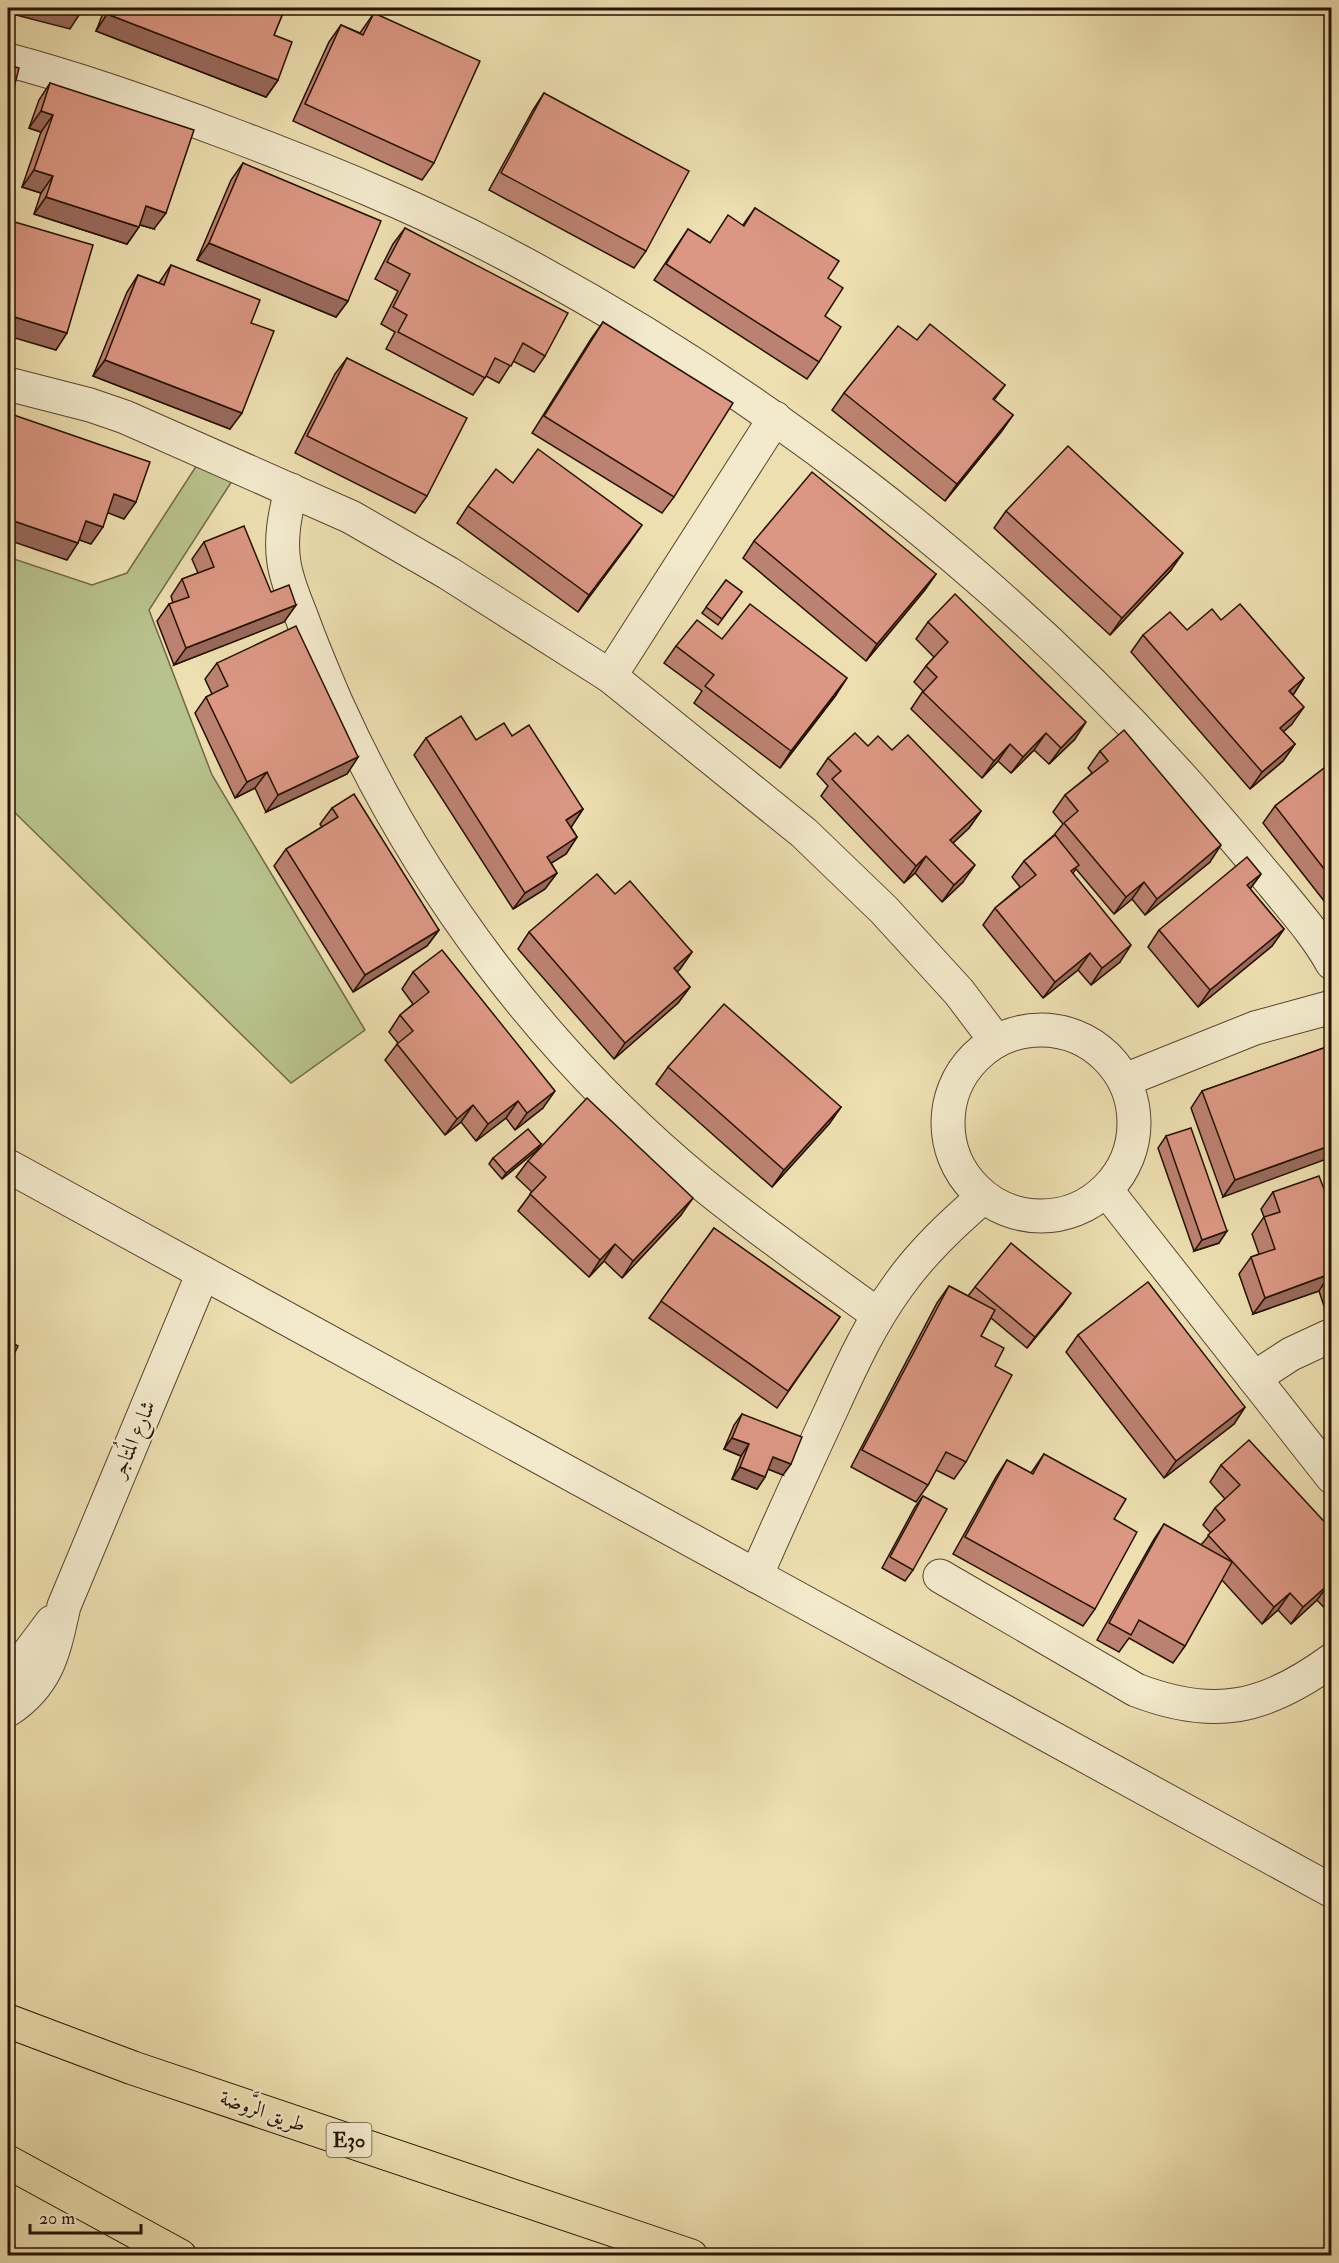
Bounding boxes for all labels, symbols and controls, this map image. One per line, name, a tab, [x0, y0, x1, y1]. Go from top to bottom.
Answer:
street label: شارع المُتاجر	[100, 1395, 165, 1485]
street label: طريق الرَّوضة	[216, 2079, 311, 2139]
road number: E30	[326, 2123, 372, 2157]
scale bar	[30, 2197, 141, 2235]
text: 20 m	[39, 2207, 75, 2230]

